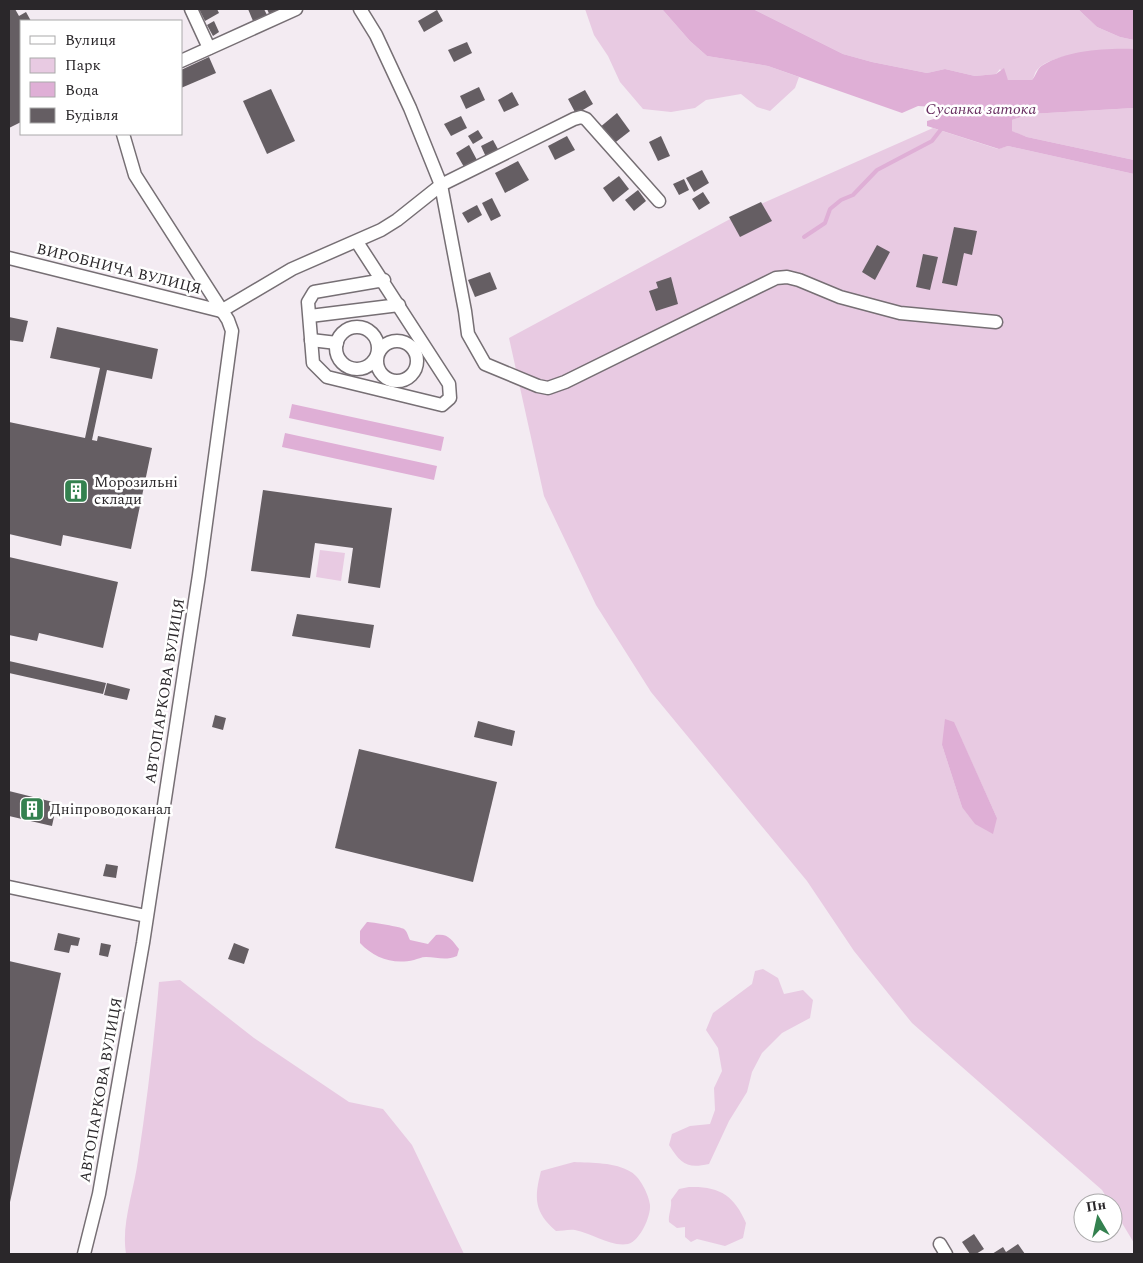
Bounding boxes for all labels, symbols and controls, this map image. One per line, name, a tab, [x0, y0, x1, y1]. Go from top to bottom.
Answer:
legend	[20, 20, 182, 135]
text: Вулиця	[65, 29, 116, 52]
text: Парк	[65, 54, 101, 77]
text: Вода	[65, 79, 99, 102]
water label: Сусанка затока	[926, 97, 1036, 121]
text: Будівля	[65, 104, 119, 127]
street label: ВИРОБНИЧА ВУЛИЦЯ	[34, 237, 204, 301]
place label: Морозильні склади	[94, 471, 178, 511]
building icon: Морозильні склади	[63, 478, 89, 504]
street label: АВТОПАРКОВА ВУЛИЦЯ	[139, 597, 191, 785]
building icon: Дніпроводоканал	[19, 796, 45, 822]
place label: Дніпроводоканал	[50, 798, 171, 821]
street label: АВТОПАРКОВА ВУЛИЦЯ	[73, 996, 129, 1184]
north arrow	[1073, 1193, 1123, 1243]
text: Пн	[1084, 1194, 1108, 1218]

